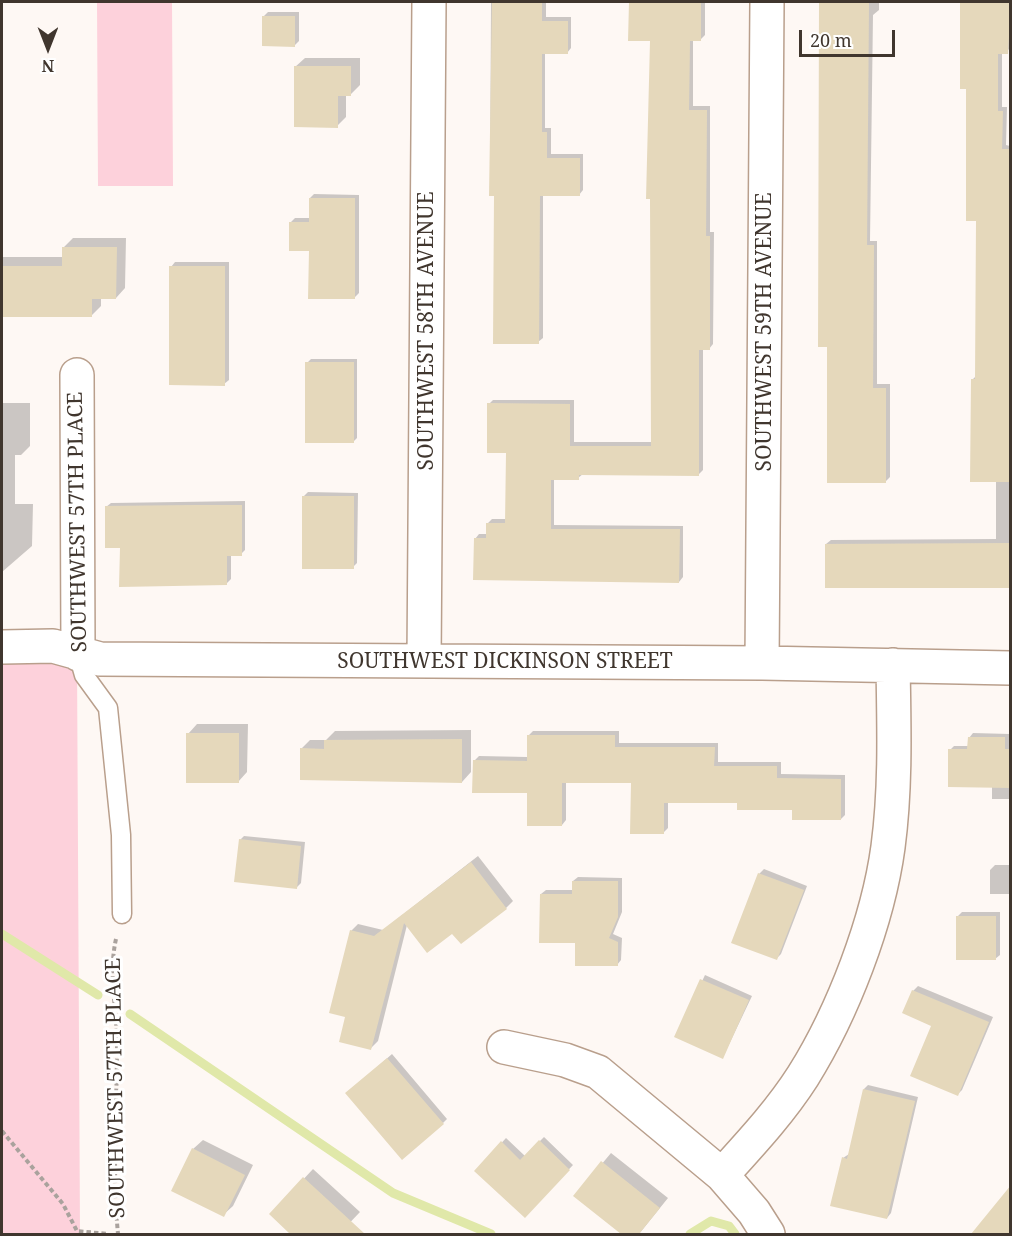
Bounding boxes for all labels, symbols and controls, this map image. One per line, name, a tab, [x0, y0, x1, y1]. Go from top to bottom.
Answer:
north arrow	[18, 18, 78, 78]
scale bar	[802, 18, 898, 56]
text: 20 m	[810, 28, 852, 52]
text: N	[42, 55, 54, 77]
street label: SOUTHWEST 58TH AVENUE	[414, 191, 440, 471]
street label: SOUTHWEST 59TH AVENUE	[752, 192, 778, 472]
street label: SOUTHWEST 57TH PLACE	[63, 392, 93, 652]
street label: SOUTHWEST DICKINSON STREET	[337, 649, 673, 675]
street label: SOUTHWEST 57TH PLACE	[101, 958, 131, 1218]

